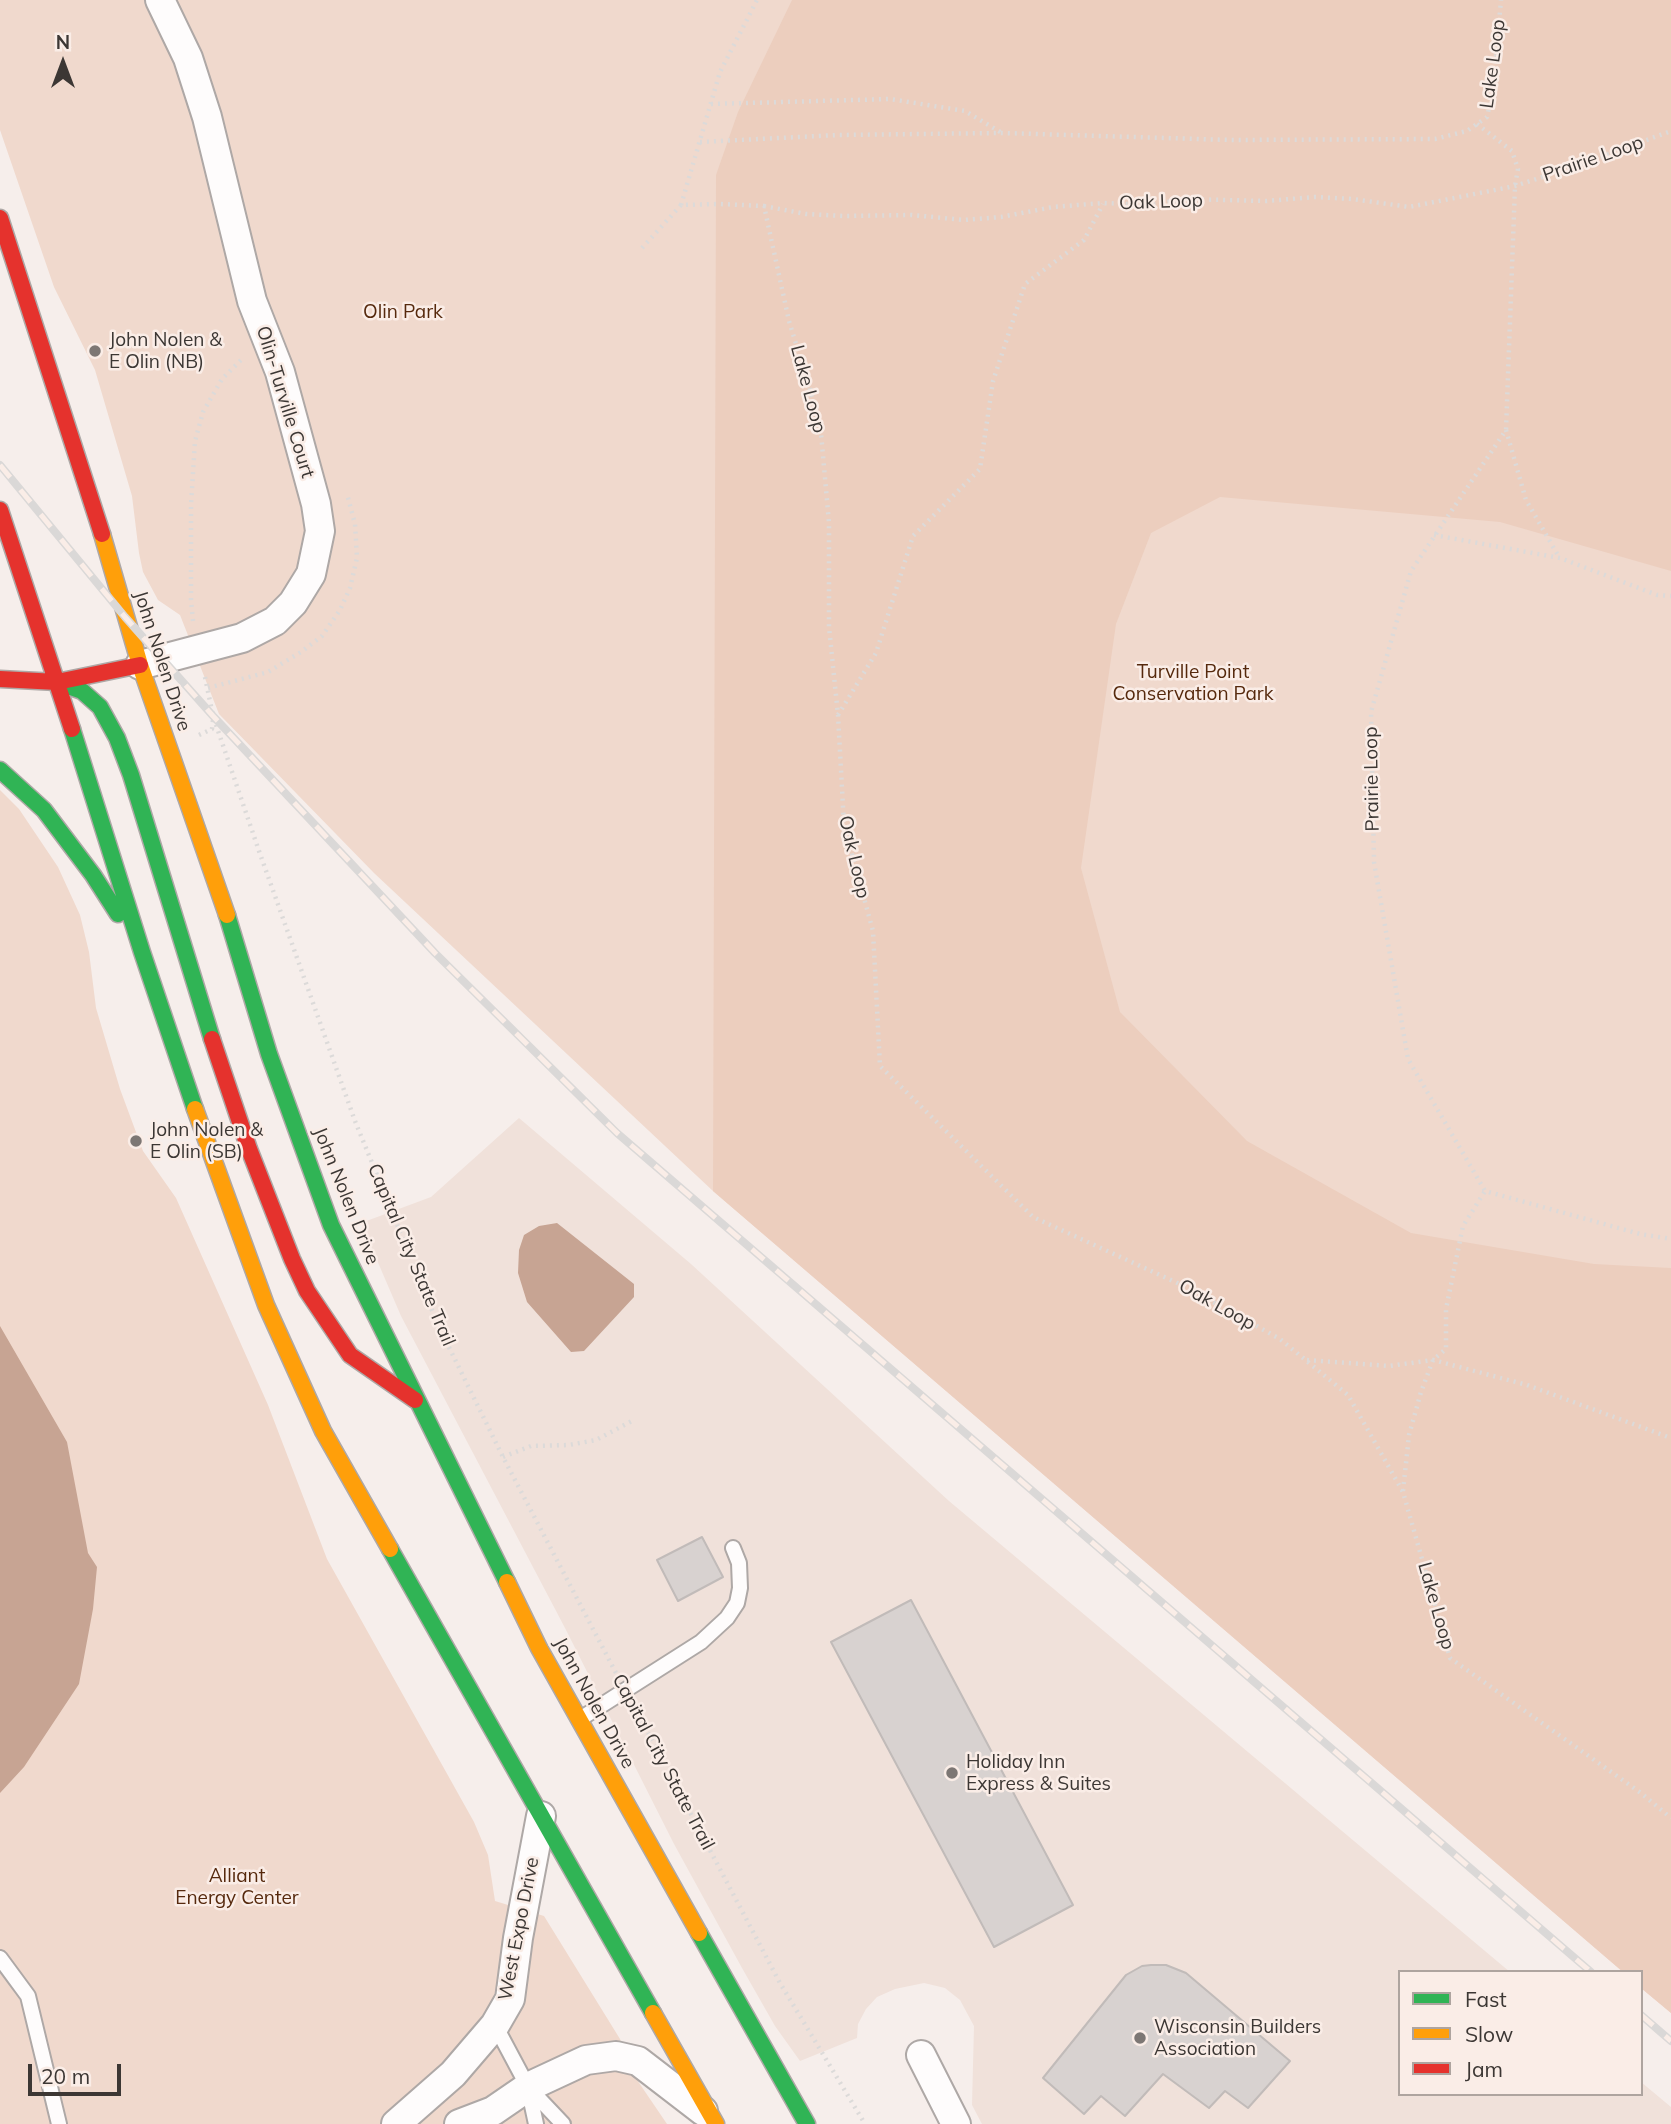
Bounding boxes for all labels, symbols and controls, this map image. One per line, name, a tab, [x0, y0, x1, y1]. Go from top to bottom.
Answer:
street label: Lake Loop	[1475, 18, 1511, 110]
north arrow	[28, 28, 98, 98]
text: N	[56, 30, 70, 54]
street label: Prairie Loop	[1540, 131, 1646, 187]
street label: Oak Loop	[1119, 189, 1203, 215]
park label: Olin Park	[363, 301, 443, 323]
street label: Olin-Turville Court	[251, 323, 319, 481]
place label: John Nolen & E Olin (NB)	[109, 329, 222, 373]
marker: John Nolen & E Olin (NB)	[87, 343, 103, 359]
street label: Lake Loop	[785, 343, 831, 435]
street label: John Nolen Drive	[129, 588, 195, 734]
park label: Turville Point Conservation Park	[1113, 661, 1273, 705]
street label: Prairie Loop	[1360, 726, 1384, 832]
street label: Oak Loop	[833, 813, 875, 901]
place label: John Nolen & E Olin (SB)	[150, 1119, 263, 1163]
street label: John Nolen Drive	[308, 1124, 384, 1268]
marker: John Nolen & E Olin (SB)	[128, 1133, 144, 1149]
street label: Capital City State Trail	[362, 1160, 460, 1350]
street label: Oak Loop	[1175, 1275, 1259, 1335]
street label: Lake Loop	[1413, 1560, 1459, 1652]
street label: John Nolen Drive	[549, 1634, 639, 1772]
street label: Capital City State Trail	[607, 1670, 719, 1854]
place label: Holiday Inn Express & Suites	[966, 1751, 1111, 1795]
marker: Holiday Inn Express & Suites	[944, 1765, 960, 1781]
street label: West Expo Drive	[494, 1855, 544, 2003]
park label: Alliant Energy Center	[175, 1865, 299, 1909]
legend	[1398, 1970, 1643, 2096]
text: Fast	[1465, 1986, 1507, 2012]
place label: Wisconsin Builders Association	[1154, 2016, 1321, 2060]
text: Slow	[1465, 2021, 1513, 2047]
marker: Wisconsin Builders Association	[1132, 2030, 1148, 2046]
scale bar	[32, 2050, 124, 2094]
text: Jam	[1465, 2056, 1503, 2082]
text: 20 m	[41, 2063, 90, 2089]

